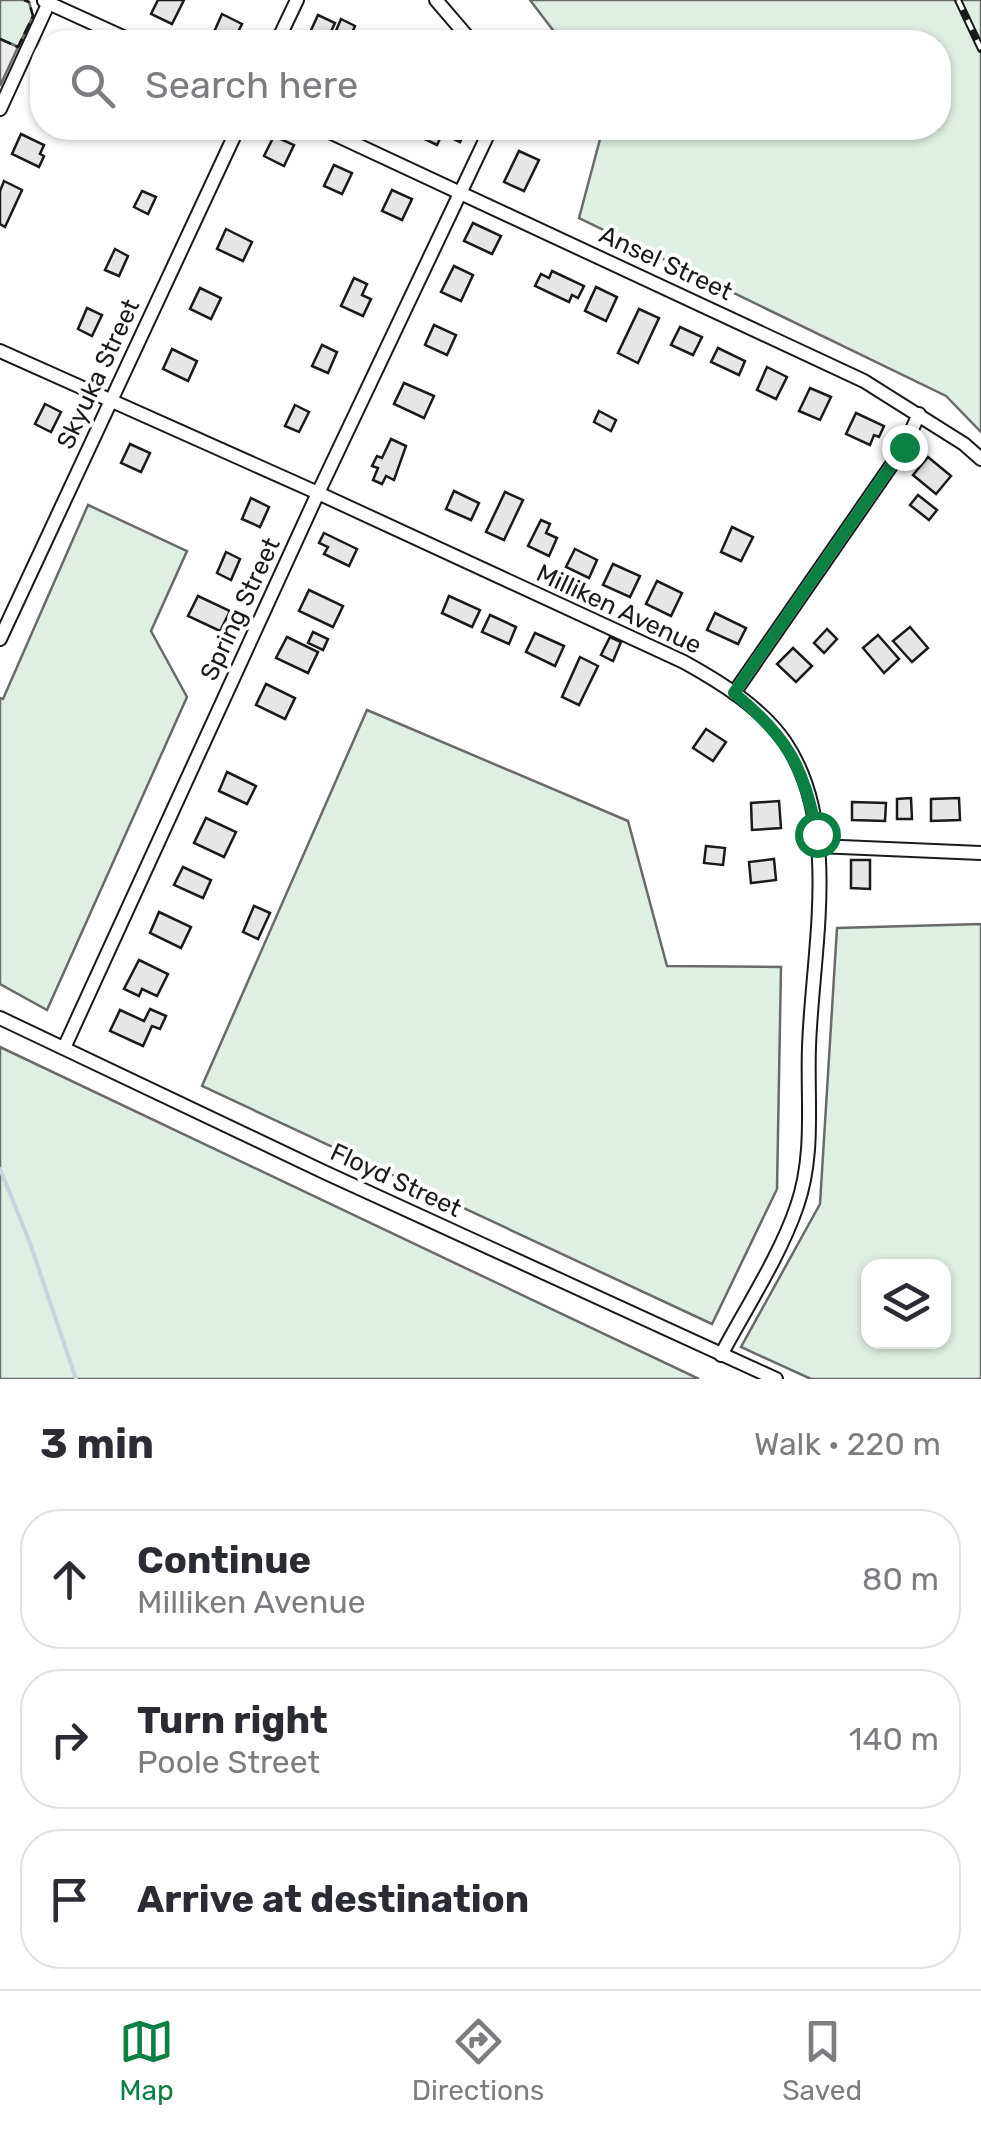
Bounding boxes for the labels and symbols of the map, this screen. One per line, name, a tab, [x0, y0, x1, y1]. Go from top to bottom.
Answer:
street label: Ansel Street	[595, 220, 737, 306]
street label: Skyuka Street	[51, 294, 145, 454]
route end	[882, 425, 928, 471]
street label: Spring Street	[194, 533, 286, 685]
street label: Milliken Avenue	[532, 558, 706, 660]
route start	[795, 812, 841, 858]
street label: Floyd Street	[326, 1137, 466, 1223]

